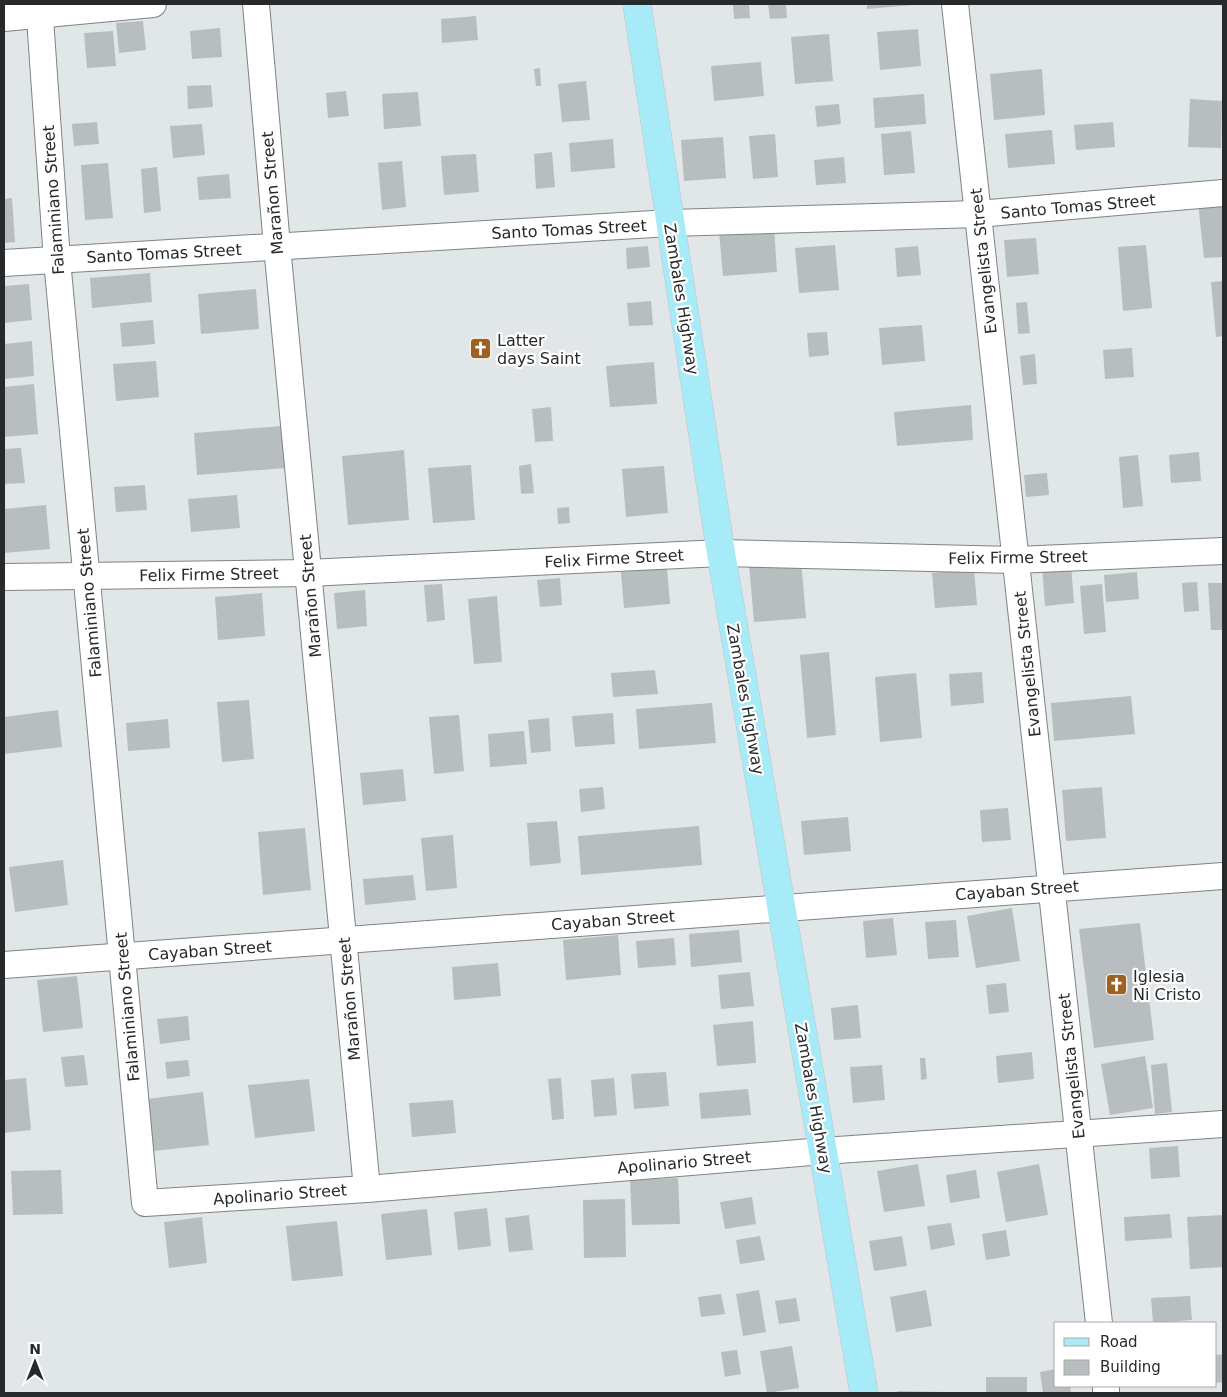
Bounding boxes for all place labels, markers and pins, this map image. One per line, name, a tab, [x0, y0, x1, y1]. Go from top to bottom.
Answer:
place label: Latter days Saint	[497, 331, 581, 368]
church icon: Latter days Saint	[469, 337, 493, 361]
place label: Iglesia Ni Cristo	[1133, 967, 1201, 1004]
church icon: Iglesia Ni Cristo	[1105, 973, 1129, 997]

